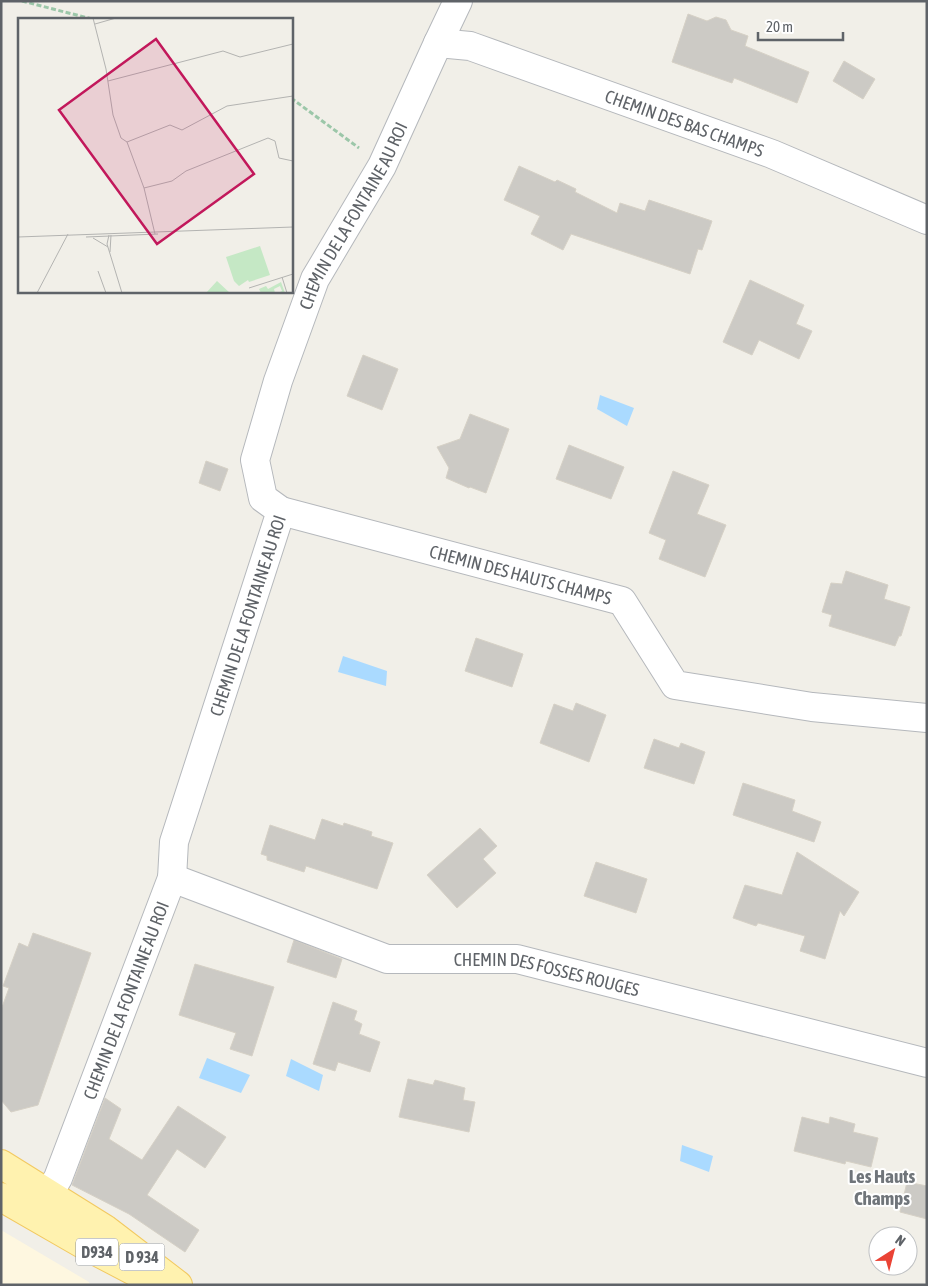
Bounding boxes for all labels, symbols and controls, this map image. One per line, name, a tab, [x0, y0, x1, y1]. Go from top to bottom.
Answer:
scale bar	[758, 10, 843, 42]
inset map	[18, 18, 292, 292]
text: 20 m	[766, 18, 793, 35]
street label: CHEMIN DES BAS CHAMPS	[602, 85, 767, 161]
street label: CHEMIN DE LA FONTAINE AU ROI	[294, 119, 411, 312]
street label: CHEMIN DE LA FONTAINE AU ROI	[205, 512, 290, 719]
street label: CHEMIN DES HAUTS CHAMPS	[427, 540, 615, 608]
street label: CHEMIN DE LA FONTAINE AU ROI	[78, 898, 173, 1102]
street label: CHEMIN DES FOSSES ROUGES	[454, 949, 642, 1000]
district label: Les Hauts Champs	[849, 1165, 916, 1209]
north arrow	[868, 1226, 918, 1276]
text: N	[893, 1232, 909, 1249]
road number: D934	[76, 1238, 118, 1266]
road number: D 934	[120, 1244, 164, 1270]

